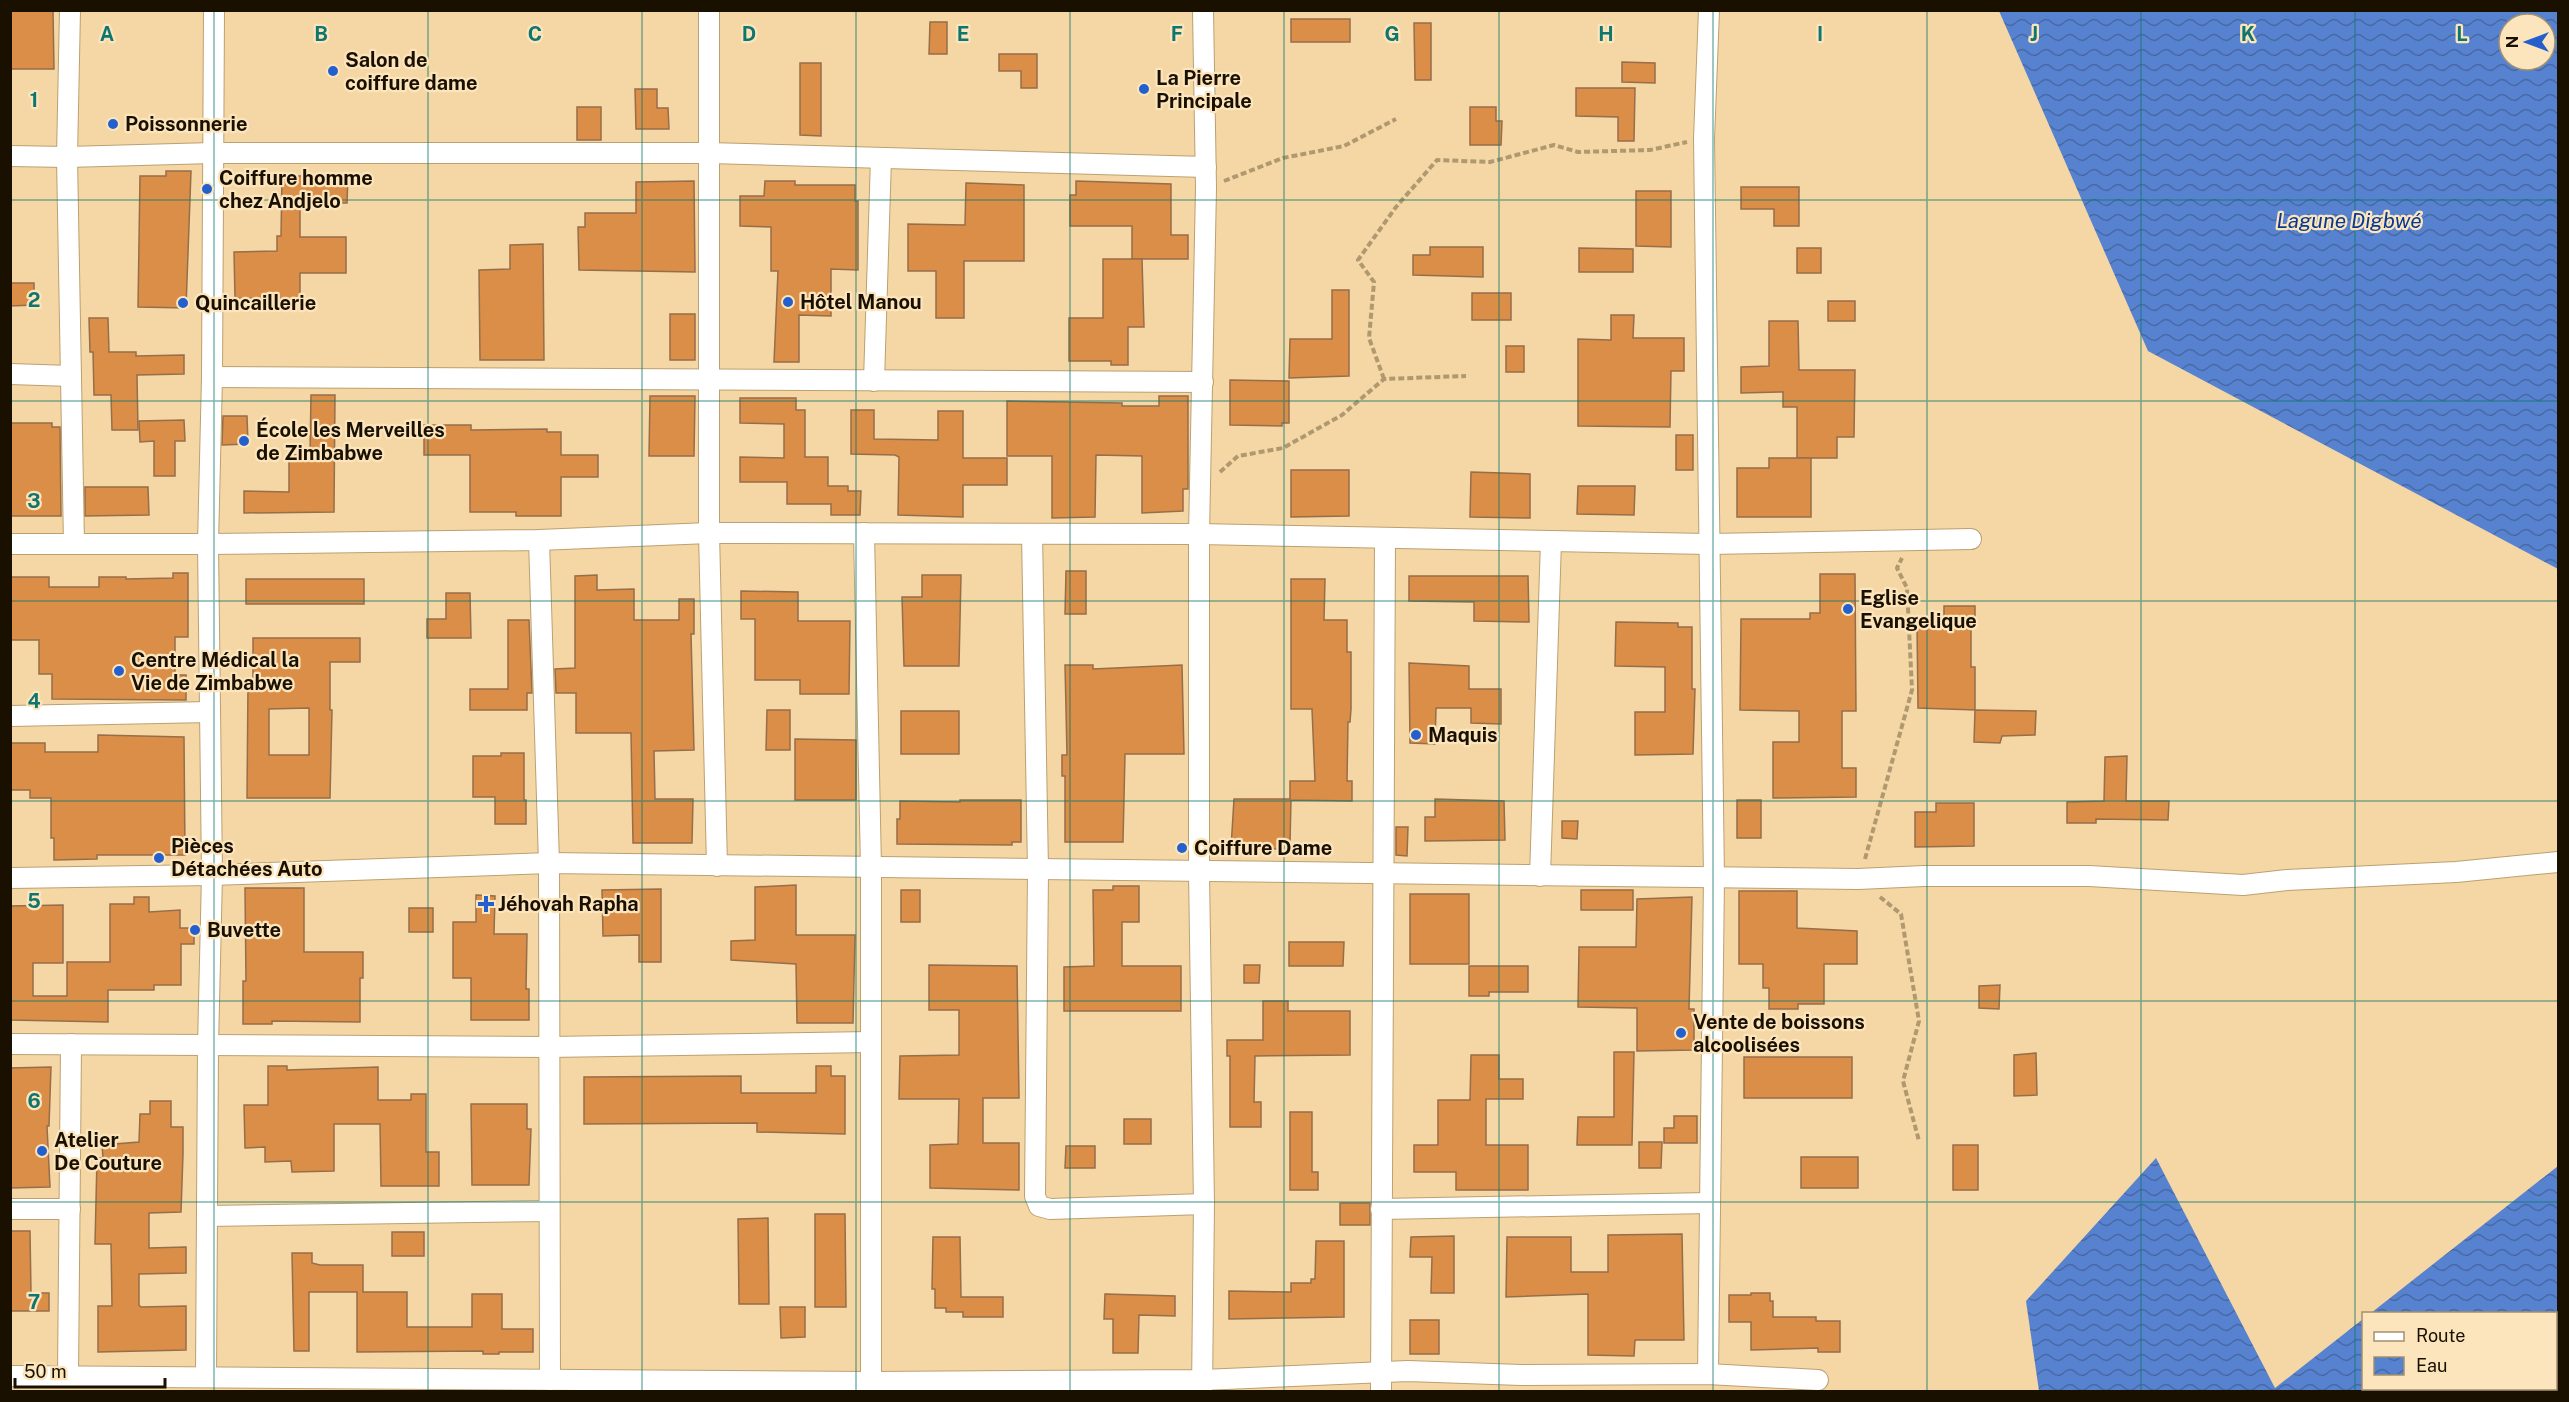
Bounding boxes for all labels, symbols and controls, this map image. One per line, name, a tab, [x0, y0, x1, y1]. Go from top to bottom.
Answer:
north arrow	[2497, 12, 2557, 72]
text: A	[100, 22, 114, 46]
text: B	[314, 22, 328, 46]
text: C	[528, 22, 542, 46]
text: D	[742, 22, 756, 46]
text: E	[957, 22, 969, 46]
text: F	[1171, 22, 1183, 46]
text: G	[1384, 22, 1400, 46]
text: H	[1598, 22, 1614, 46]
text: I	[1817, 22, 1823, 46]
text: J	[2030, 22, 2038, 46]
text: K	[2241, 22, 2255, 46]
text: L	[2456, 22, 2468, 46]
text: N	[2503, 36, 2522, 48]
place label: Salon de coiffure dame	[345, 48, 477, 95]
marker: Salon de coiffure dame	[326, 64, 340, 78]
place label: La Pierre Principale	[1156, 66, 1252, 113]
marker: La Pierre Principale	[1137, 82, 1151, 96]
text: 1	[30, 88, 38, 112]
place label: Poissonnerie	[125, 112, 247, 136]
marker: Poissonnerie	[106, 117, 120, 131]
place label: Coiffure homme chez Andjelo	[219, 166, 373, 213]
marker: Coiffure homme chez Andjelo	[200, 182, 214, 196]
water label: Lagune Digbwé	[2276, 208, 2422, 233]
text: 2	[28, 288, 40, 312]
place label: Hôtel Manou	[800, 290, 922, 314]
place label: Quincaillerie	[195, 291, 316, 315]
marker: Hôtel Manou	[781, 295, 795, 309]
marker: Quincaillerie	[176, 296, 190, 310]
place label: École les Merveilles de Zimbabwe	[256, 417, 445, 465]
marker: École les Merveilles de Zimbabwe	[237, 434, 251, 448]
text: 3	[27, 489, 41, 513]
place label: Eglise Evangelique	[1860, 586, 1977, 633]
marker: Eglise Evangelique	[1841, 602, 1855, 616]
place label: Centre Médical la Vie de Zimbabwe	[131, 648, 299, 695]
marker: Centre Médical la Vie de Zimbabwe	[112, 664, 126, 678]
text: 4	[27, 689, 41, 713]
place label: Maquis	[1428, 723, 1498, 747]
marker: Maquis	[1409, 728, 1423, 742]
place label: Pièces Détachées Auto	[171, 834, 323, 881]
place label: Coiffure Dame	[1194, 836, 1332, 860]
marker: Coiffure Dame	[1175, 841, 1189, 855]
marker: Pièces Détachées Auto	[152, 851, 166, 865]
text: 5	[27, 889, 41, 913]
place label: Jéhovah Rapha	[498, 892, 639, 916]
marker: Jéhovah Rapha	[479, 897, 493, 911]
place label: Buvette	[207, 918, 281, 942]
marker: Buvette	[188, 923, 202, 937]
place label: Vente de boissons alcoolisées	[1693, 1010, 1865, 1057]
marker: Vente de boissons alcoolisées	[1674, 1026, 1688, 1040]
text: 6	[27, 1089, 41, 1113]
place label: Atelier De Couture	[54, 1128, 162, 1175]
marker: Atelier De Couture	[35, 1144, 49, 1158]
text: 7	[28, 1290, 40, 1314]
legend	[2362, 1312, 2557, 1390]
text: Route	[2416, 1325, 2465, 1346]
scale bar	[15, 1351, 165, 1389]
text: Eau	[2416, 1355, 2447, 1376]
text: 50 m	[24, 1361, 67, 1382]

